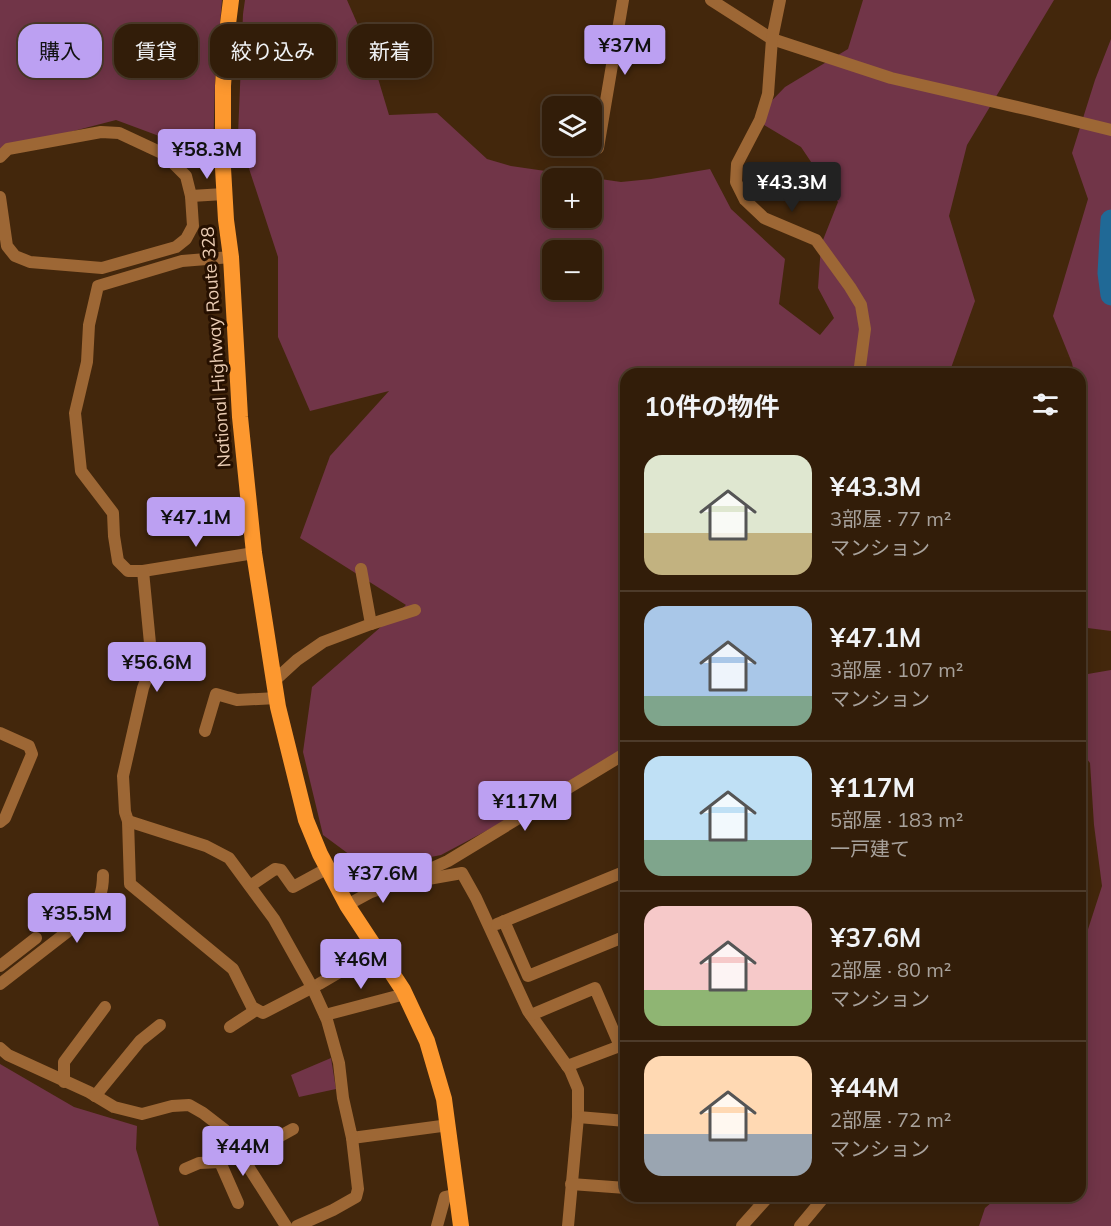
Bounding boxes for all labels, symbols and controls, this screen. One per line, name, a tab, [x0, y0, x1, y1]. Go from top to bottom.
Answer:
chip: 購入	[18, 24, 102, 78]
chip: 賃貸	[114, 24, 198, 78]
chip: 絞り込み	[210, 24, 336, 78]
chip: 新着	[348, 24, 432, 78]
pin: ¥37M	[589, 25, 661, 76]
text: ¥37M	[598, 32, 652, 57]
map controls	[542, 96, 602, 300]
button: layers	[542, 96, 602, 156]
pin: ¥58.3M	[158, 129, 256, 180]
text: ¥58.3M	[172, 136, 242, 161]
pin: ¥43.3M	[743, 162, 841, 213]
button: +	[542, 168, 602, 228]
text: ¥43.3M	[757, 169, 827, 194]
street label: National Highway Route 328	[196, 226, 235, 468]
button: −	[542, 240, 602, 300]
icon: filters	[1029, 388, 1062, 421]
text: 10件の物件	[644, 390, 779, 423]
text: ¥43.3M	[830, 470, 921, 503]
icon: home	[692, 479, 764, 551]
pin: ¥47.1M	[147, 497, 245, 548]
text: ¥47.1M	[161, 504, 231, 529]
text: 3部屋 · 77 m²	[830, 506, 951, 531]
text: マンション	[830, 535, 930, 560]
text: ¥47.1M	[830, 621, 921, 654]
icon: home	[692, 630, 764, 702]
pin: ¥56.6M	[108, 642, 206, 693]
text: ¥56.6M	[122, 649, 192, 674]
text: 3部屋 · 107 m²	[830, 657, 963, 682]
text: マンション	[830, 686, 930, 711]
text: ¥117M	[830, 771, 915, 804]
icon: home	[692, 780, 764, 852]
pin: ¥117M	[483, 781, 567, 832]
text: ¥117M	[492, 788, 558, 813]
text: 5部屋 · 183 m²	[830, 807, 963, 832]
text: 一戸建て	[830, 836, 910, 861]
pin: ¥37.6M	[334, 853, 432, 904]
text: ¥37.6M	[348, 860, 418, 885]
pin: ¥35.5M	[28, 893, 126, 944]
text: ¥35.5M	[42, 900, 112, 925]
text: ¥37.6M	[830, 921, 921, 954]
icon: home	[692, 930, 764, 1002]
pin: ¥46M	[325, 939, 397, 990]
text: ¥46M	[334, 946, 388, 971]
text: 2部屋 · 80 m²	[830, 957, 951, 982]
text: マンション	[830, 986, 930, 1011]
text: ¥44M	[830, 1071, 899, 1104]
icon: home	[692, 1080, 764, 1152]
text: 2部屋 · 72 m²	[830, 1107, 951, 1132]
pin: ¥44M	[207, 1126, 279, 1177]
text: ¥44M	[216, 1133, 270, 1158]
text: マンション	[830, 1136, 930, 1161]

